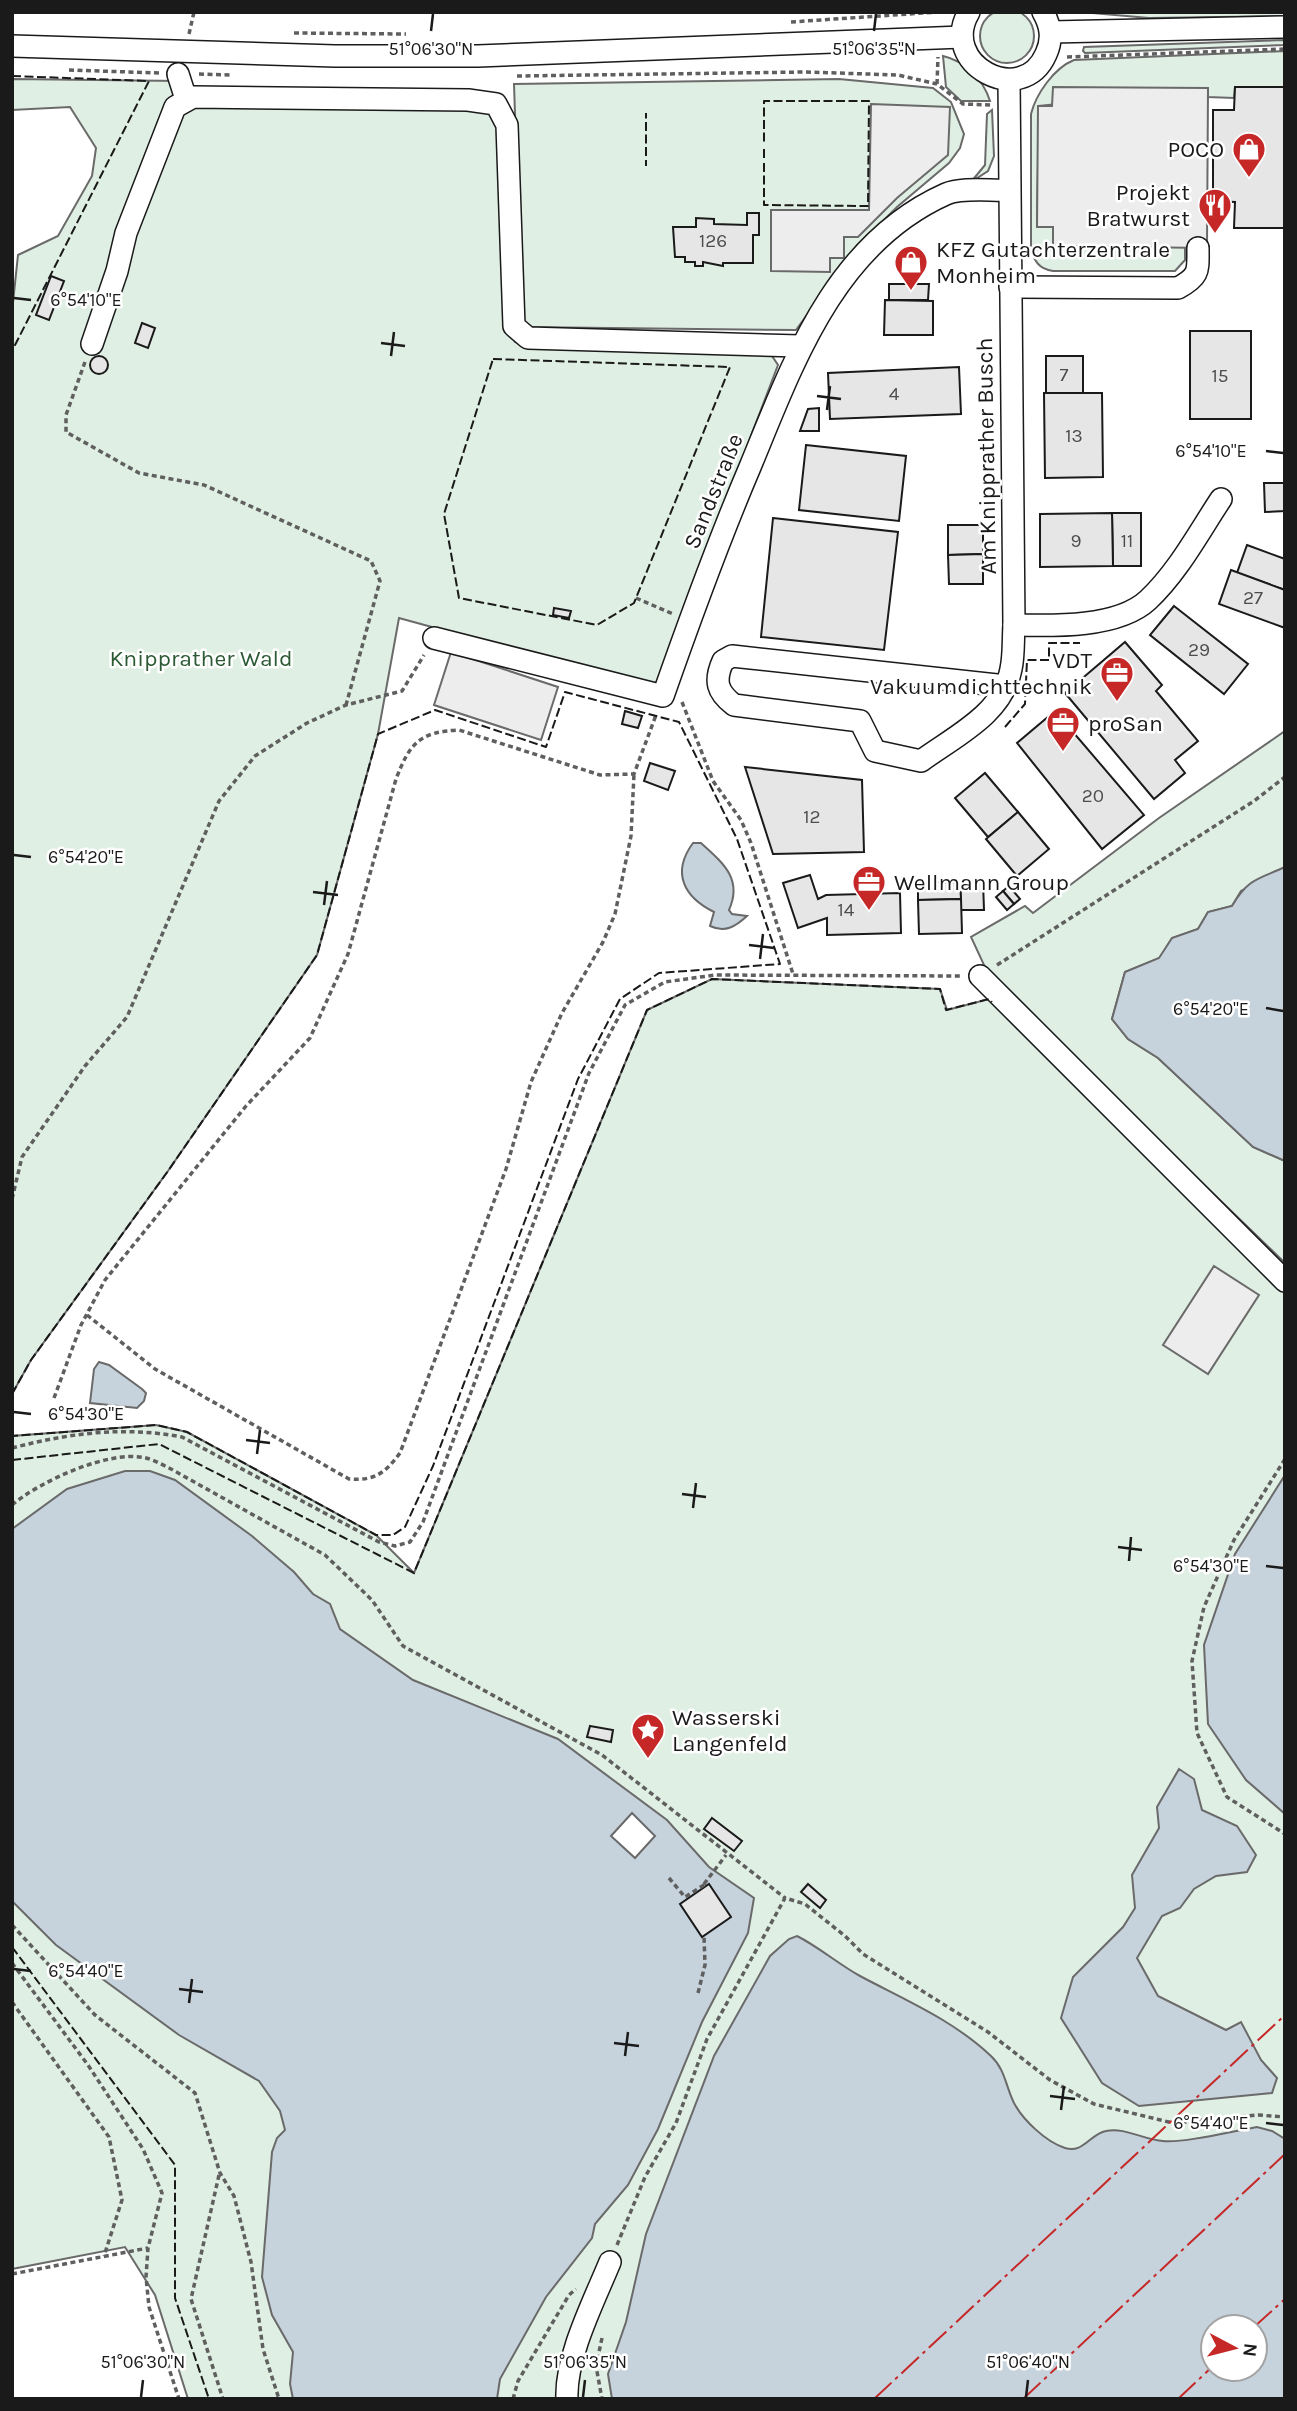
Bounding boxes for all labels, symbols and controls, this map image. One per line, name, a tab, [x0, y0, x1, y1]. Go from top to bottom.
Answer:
text: 51°06'30"N	[389, 38, 473, 60]
text: 51°06'35"N	[832, 38, 916, 60]
shop icon: POCO	[1230, 130, 1268, 179]
place label: POCO	[1167, 136, 1224, 163]
place label: Projekt Bratwurst	[1086, 179, 1190, 232]
restaurant icon: Projekt Bratwurst	[1196, 186, 1234, 235]
house number: 126	[699, 230, 727, 252]
place label: KFZ Gutachterzentrale Monheim	[936, 236, 1170, 289]
shop icon: KFZ Gutachterzentrale Monheim	[892, 243, 930, 292]
text: 6°54'10"E	[50, 289, 122, 311]
street label: Am Knipprather Busch	[971, 337, 1002, 575]
house number: 7	[1060, 364, 1069, 386]
house number: 15	[1211, 365, 1229, 387]
house number: 4	[889, 383, 900, 405]
house number: 13	[1065, 425, 1083, 447]
street label: Sandstraße	[678, 430, 749, 553]
text: 6°54'10"E	[1175, 440, 1247, 462]
house number: 9	[1070, 530, 1082, 552]
house number: 11	[1121, 530, 1133, 552]
house number: 27	[1243, 587, 1263, 609]
house number: 29	[1188, 639, 1210, 661]
park label: Knipprather Wald	[109, 645, 293, 672]
place label: VDT Vakuumdichttechnik	[870, 647, 1092, 700]
office icon: VDT Vakuumdichttechnik	[1098, 654, 1136, 703]
office icon: proSan	[1044, 704, 1082, 753]
place label: proSan	[1088, 710, 1163, 737]
house number: 20	[1082, 785, 1104, 807]
house number: 12	[803, 806, 821, 828]
text: 6°54'20"E	[48, 846, 124, 868]
office icon: Wellmann Group	[850, 863, 888, 912]
place label: Wellmann Group	[894, 869, 1069, 896]
house number: 14	[838, 899, 855, 921]
text: 6°54'20"E	[1173, 998, 1249, 1020]
text: 6°54'30"E	[48, 1403, 124, 1425]
text: 6°54'30"E	[1173, 1555, 1249, 1577]
place label: Wasserski Langenfeld	[672, 1704, 788, 1757]
place icon: Wasserski Langenfeld	[629, 1711, 667, 1760]
text: 6°54'40"E	[48, 1960, 124, 1982]
text: 6°54'40"E	[1173, 2112, 1249, 2134]
north arrow	[1199, 2313, 1269, 2383]
text: N	[1238, 2342, 1262, 2358]
text: 51°06'30"N	[101, 2351, 185, 2373]
text: 51°06'35"N	[543, 2351, 627, 2373]
text: 51°06'40"N	[986, 2351, 1070, 2373]

